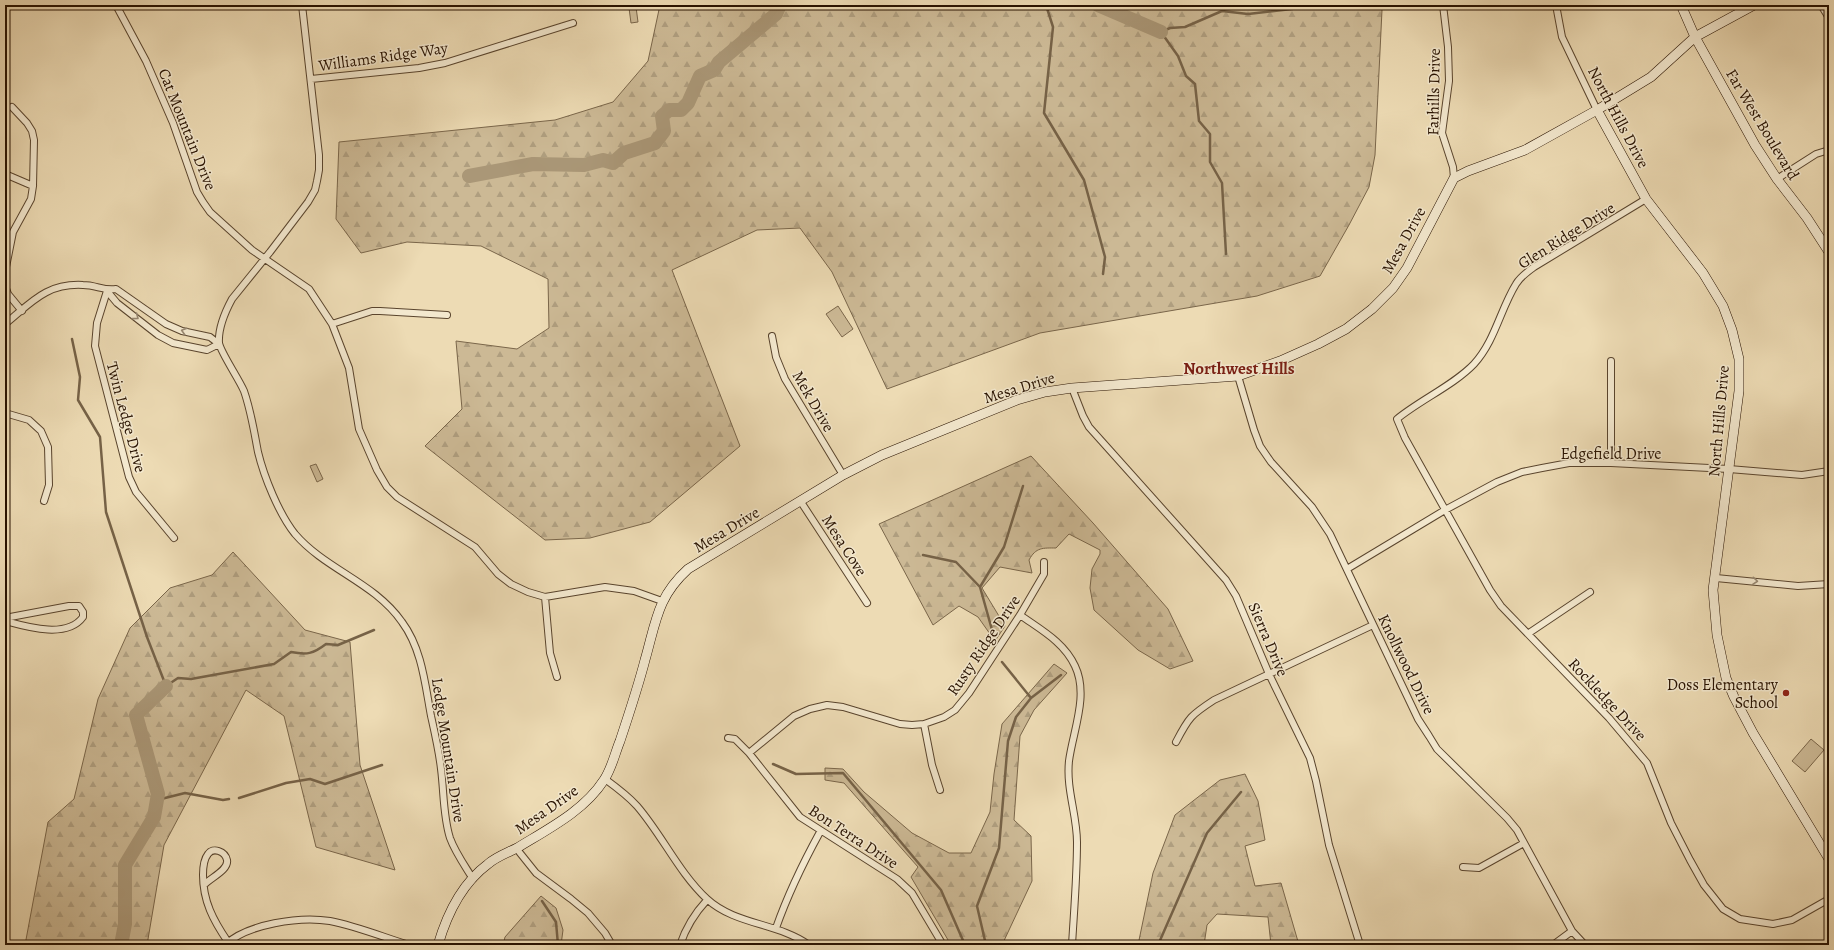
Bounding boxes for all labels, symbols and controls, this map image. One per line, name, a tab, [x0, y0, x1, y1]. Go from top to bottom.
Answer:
street label: Williams Ridge Way	[316, 37, 450, 77]
street label: Farhills Drive	[1422, 48, 1446, 136]
street label: North Hills Drive	[1582, 63, 1654, 172]
street label: Cat Mountain Drive	[153, 65, 222, 194]
street label: Far West Boulevard	[1720, 65, 1804, 185]
street label: Glen Ridge Drive	[1514, 197, 1619, 274]
street label: Mesa Drive	[1376, 203, 1431, 278]
one-way arrow	[131, 313, 138, 320]
one-way arrow	[180, 327, 187, 336]
district label: Northwest Hills	[1183, 357, 1295, 380]
street label: Twin Ledge Drive	[101, 359, 151, 475]
street label: North Hills Drive	[1703, 364, 1735, 478]
street label: Mek Drive	[787, 367, 840, 436]
street label: Mesa Drive	[981, 367, 1058, 409]
street label: Edgefield Drive	[1561, 443, 1661, 465]
street label: Mesa Drive	[689, 502, 764, 558]
street label: Mesa Cove	[816, 511, 872, 580]
one-way arrow	[1752, 577, 1758, 586]
street label: Rusty Ridge Drive	[942, 591, 1026, 700]
street label: Sierra Drive	[1243, 599, 1294, 680]
street label: Knollwood Drive	[1372, 611, 1440, 718]
street label: Rockledge Drive	[1563, 653, 1651, 746]
place label: Doss Elementary School	[1667, 674, 1779, 714]
street label: Ledge Mountain Drive	[426, 676, 470, 824]
marker: Doss Elementary School	[1781, 688, 1791, 698]
street label: Mesa Drive	[510, 780, 583, 840]
street label: Bon Terra Drive	[804, 800, 903, 874]

